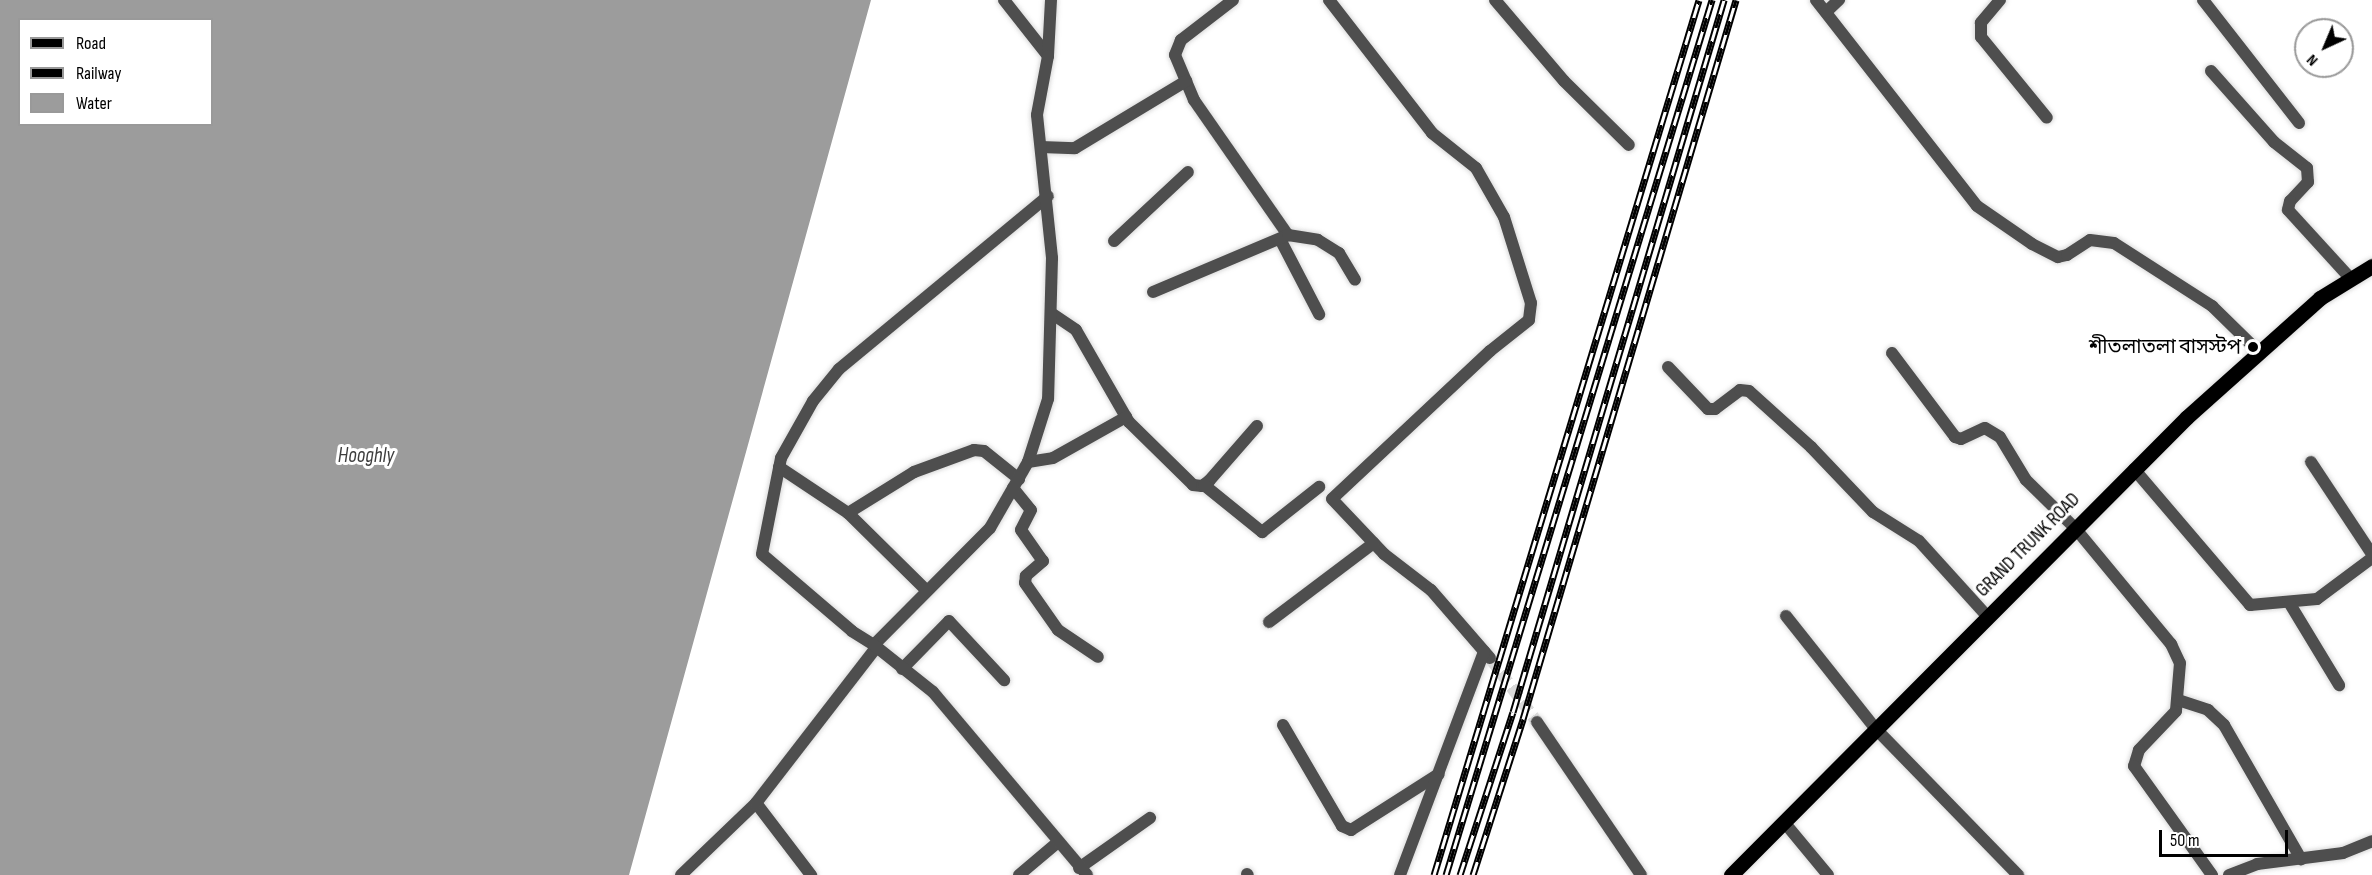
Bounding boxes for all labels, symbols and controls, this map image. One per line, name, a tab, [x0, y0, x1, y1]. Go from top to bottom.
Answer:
legend	[18, 18, 213, 126]
north arrow	[2294, 18, 2354, 78]
text: Road	[76, 33, 106, 54]
text: N	[2303, 50, 2322, 70]
text: Railway	[76, 63, 121, 84]
text: Water	[76, 93, 112, 114]
place label: শীতলাতলা বাসস্টপ	[2089, 335, 2241, 359]
marker: শীতলাতলা বাসস্টপ	[2246, 340, 2260, 354]
water label: Hooghly	[338, 443, 394, 469]
street label: GRAND TRUNK ROAD	[1971, 488, 2085, 602]
scale bar	[2162, 818, 2291, 856]
text: 50 m	[2170, 830, 2200, 851]

